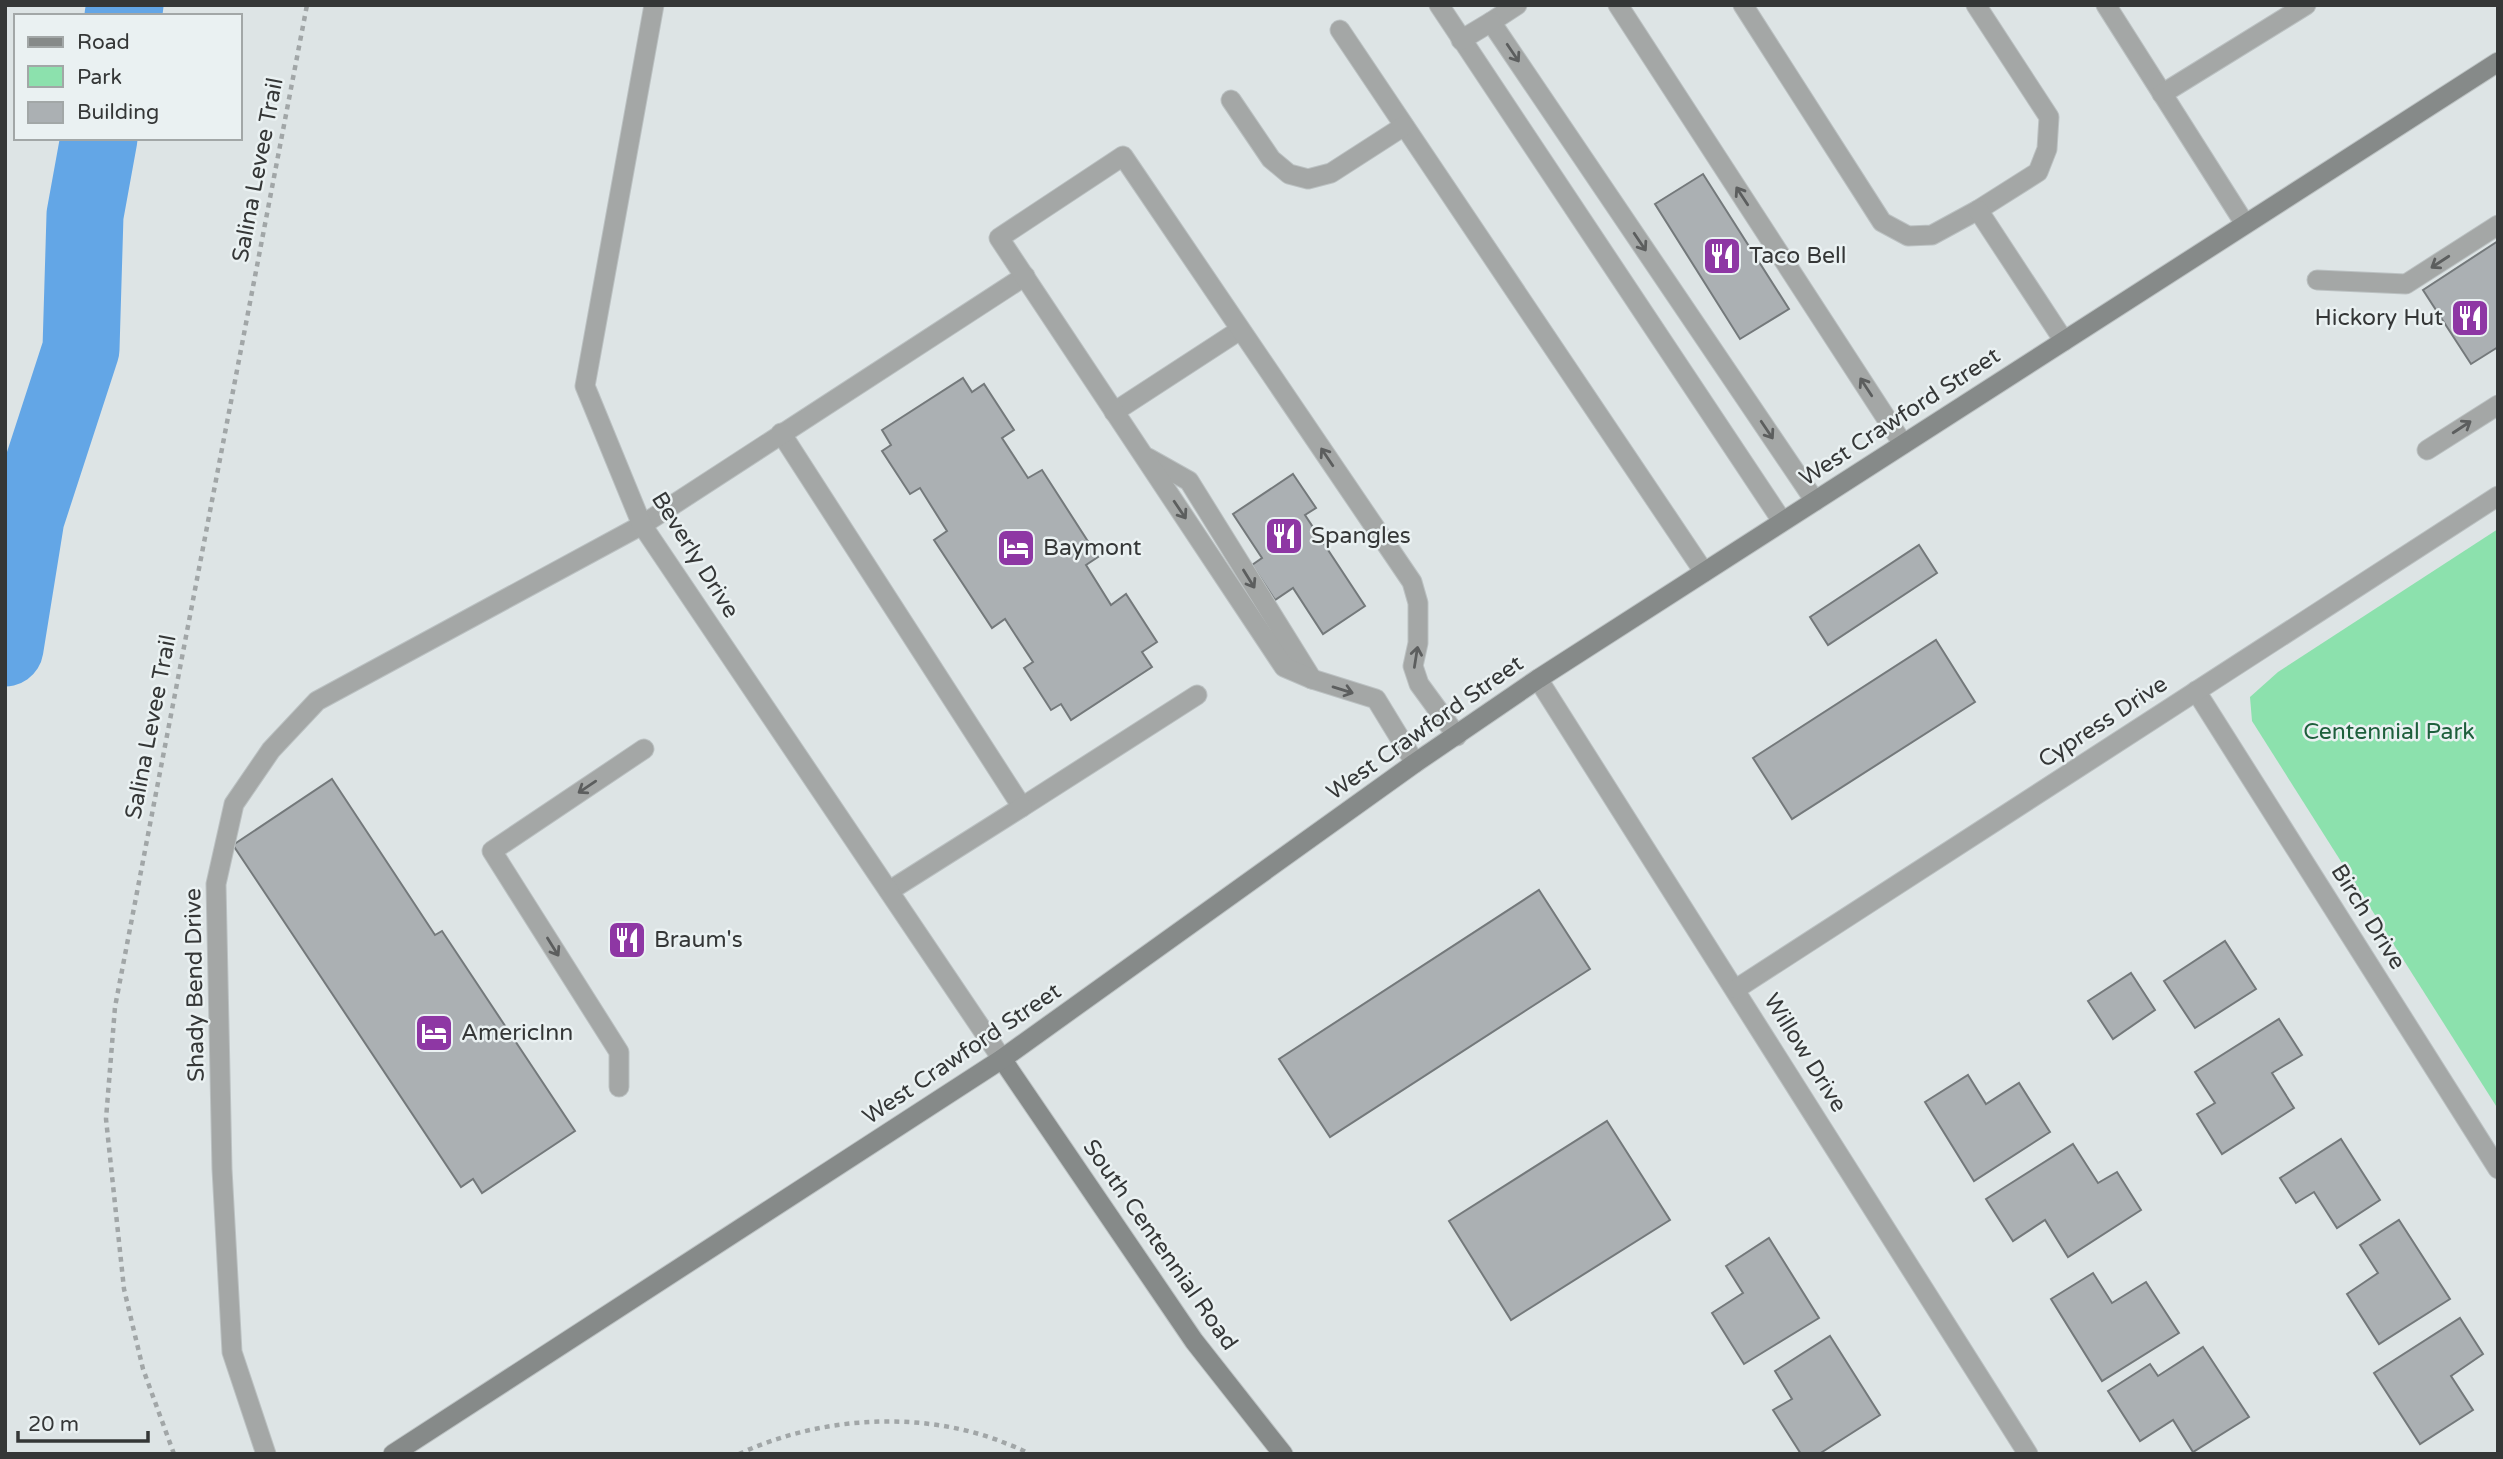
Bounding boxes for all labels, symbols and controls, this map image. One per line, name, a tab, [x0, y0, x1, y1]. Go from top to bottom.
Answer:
legend	[14, 14, 242, 140]
text: Road	[77, 30, 130, 55]
one-way arrow	[1506, 43, 1520, 62]
text: Park	[77, 65, 122, 90]
street label: Salina Levee Trail	[226, 75, 290, 265]
text: Building	[77, 100, 159, 125]
one-way arrow	[1735, 187, 1749, 206]
one-way arrow	[1633, 232, 1647, 251]
restaurant icon: Taco Bell	[1701, 235, 1743, 277]
place label: Taco Bell	[1749, 242, 1847, 270]
one-way arrow	[2431, 255, 2451, 269]
restaurant icon: Hickory Hut	[2449, 297, 2491, 339]
place label: Hickory Hut	[2315, 304, 2443, 332]
street label: West Crawford Street	[1795, 342, 2006, 492]
one-way arrow	[1859, 378, 1873, 397]
one-way arrow	[1760, 420, 1774, 440]
one-way arrow	[2452, 420, 2472, 434]
one-way arrow	[1319, 448, 1334, 467]
street label: Beverly Drive	[645, 487, 745, 623]
one-way arrow	[1173, 499, 1187, 519]
restaurant icon: Spangles	[1263, 515, 1305, 557]
place label: Spangles	[1311, 522, 1411, 550]
hotel icon: Baymont	[995, 527, 1037, 569]
place label: Baymont	[1043, 534, 1142, 562]
one-way arrow	[1243, 568, 1257, 588]
street label: Salina Levee Trail	[119, 632, 183, 822]
one-way arrow	[1410, 646, 1423, 669]
street label: West Crawford Street	[1321, 649, 1529, 806]
street label: Cypress Drive	[2033, 670, 2173, 774]
one-way arrow	[1332, 684, 1354, 697]
park label: Centennial Park	[2303, 718, 2475, 746]
one-way arrow	[578, 780, 597, 794]
street label: Birch Drive	[2325, 859, 2411, 975]
street label: Shady Bend Drive	[179, 888, 211, 1082]
restaurant icon: Braum's	[606, 919, 648, 961]
place label: Braum's	[654, 926, 743, 954]
one-way arrow	[546, 936, 560, 956]
street label: West Crawford Street	[857, 977, 1067, 1131]
street label: Willow Drive	[1757, 988, 1853, 1118]
hotel icon: AmericInn	[413, 1012, 455, 1054]
place label: AmericInn	[461, 1019, 573, 1047]
street label: South Centennial Road	[1077, 1134, 1243, 1356]
scale bar	[18, 1400, 147, 1444]
text: 20 m	[28, 1412, 79, 1437]

